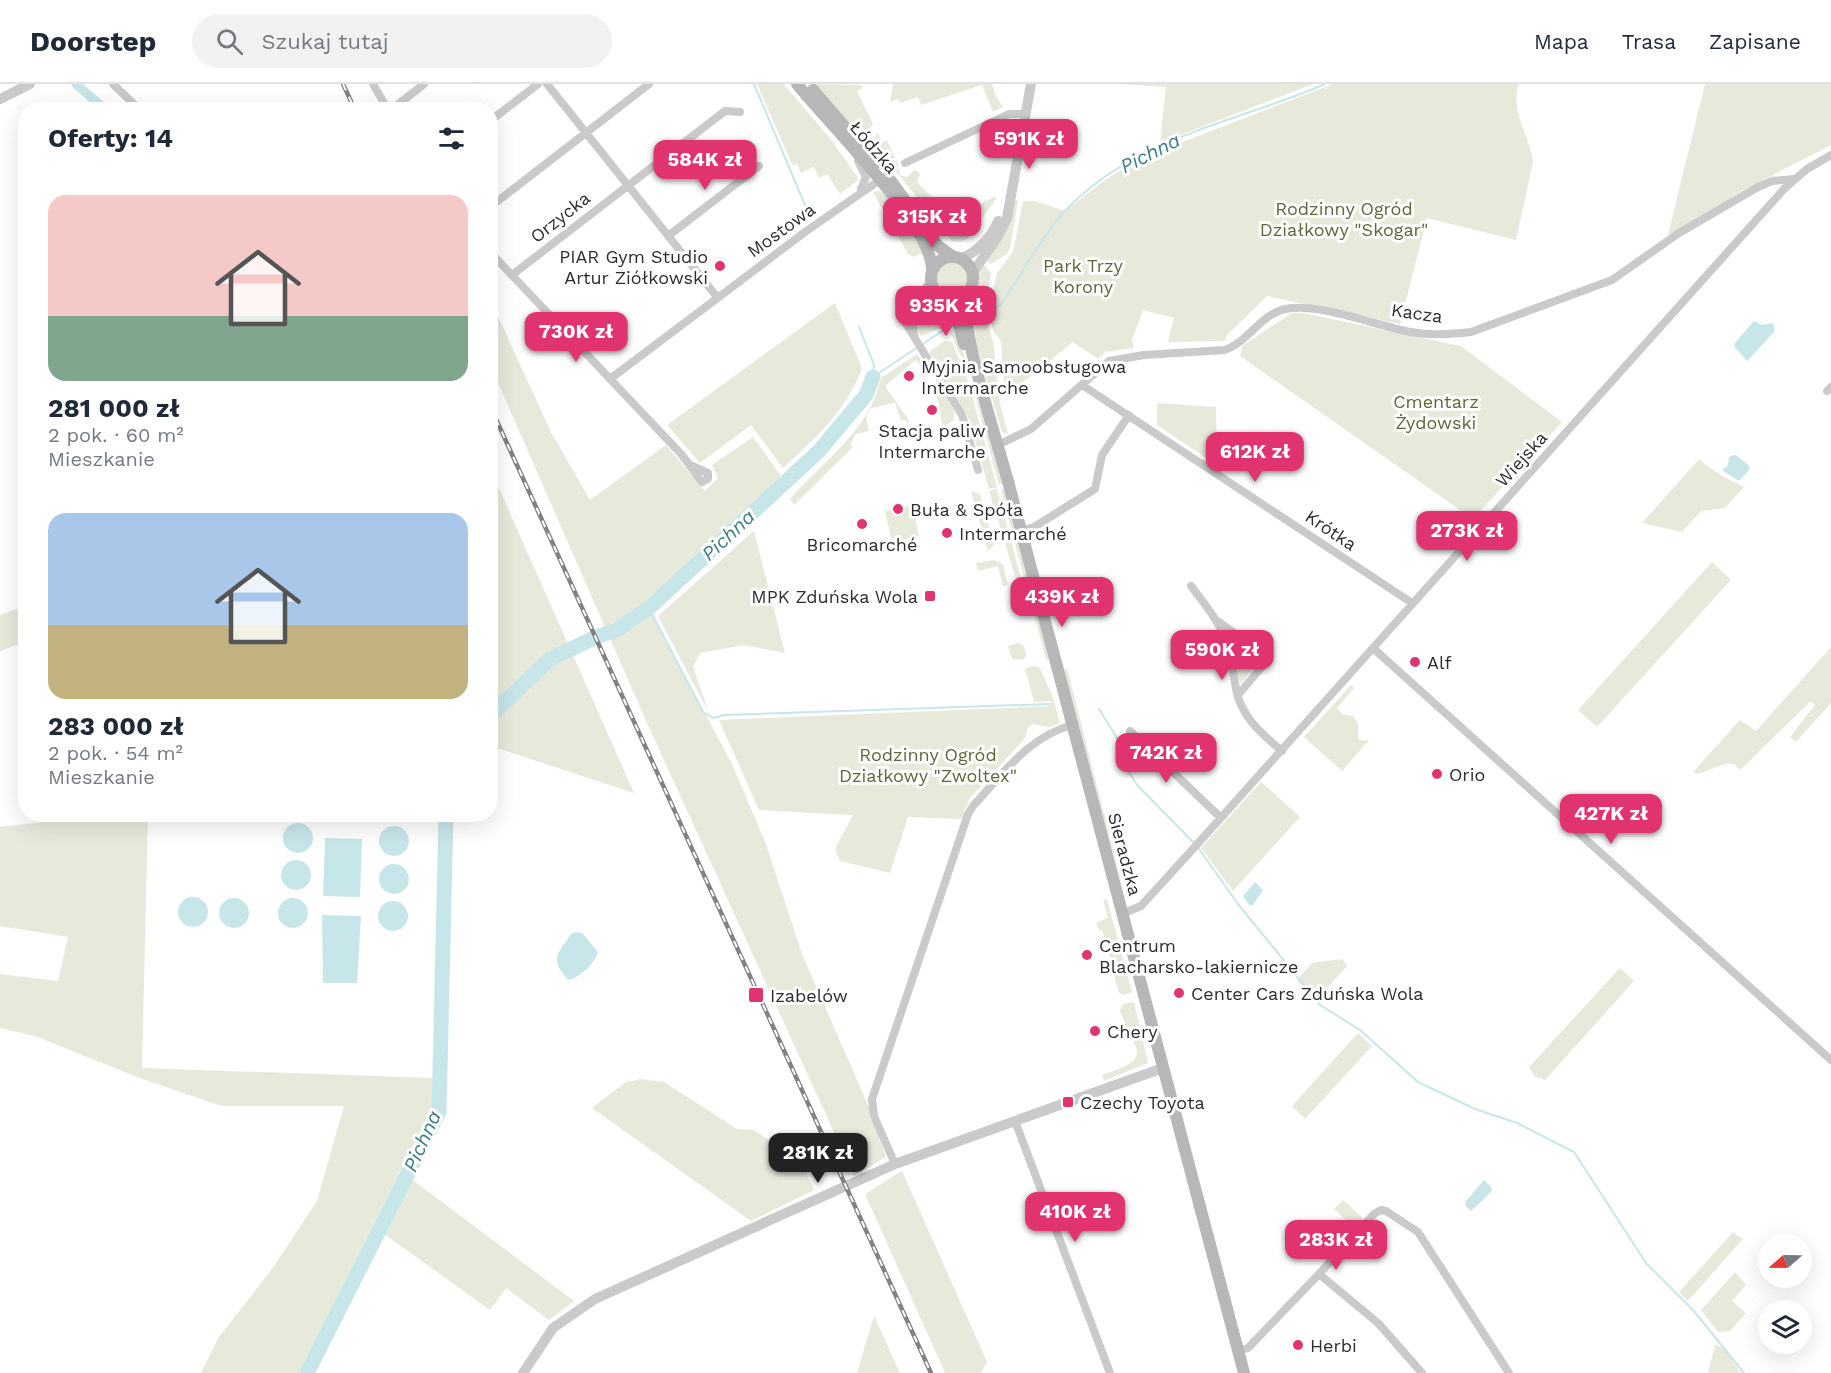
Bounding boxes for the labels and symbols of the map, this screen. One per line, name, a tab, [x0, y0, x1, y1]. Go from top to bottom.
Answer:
street label: Łódzka	[845, 116, 903, 178]
pin: 591K zł	[974, 119, 1084, 170]
water label: Pichna	[1116, 128, 1184, 178]
pin: 584K zł	[650, 140, 760, 191]
street label: Orzycka	[526, 187, 594, 247]
pin: 315K zł	[877, 197, 987, 248]
street label: Mostowa	[743, 198, 819, 262]
park label: Rodzinny Ogród Działkowy "Skogar"	[1260, 198, 1428, 240]
place label: PIAR Gym Studio Artur Ziółkowski	[559, 246, 708, 288]
park label: Park Trzy Korony	[1043, 255, 1124, 297]
marker: PIAR Gym Studio Artur Ziółkowski	[713, 259, 727, 273]
pin: 935K zł	[891, 286, 1001, 337]
street label: Kacza	[1390, 299, 1444, 327]
pin: 730K zł	[521, 312, 631, 363]
place label: Myjnia Samoobsługowa Intermarche	[921, 356, 1126, 398]
marker: Myjnia Samoobsługowa Intermarche	[902, 369, 916, 383]
park label: Cmentarz Żydowski	[1393, 391, 1479, 433]
marker: Stacja paliw Intermarche	[925, 403, 939, 417]
place label: Stacja paliw Intermarche	[878, 420, 986, 462]
street label: Wiejska	[1491, 427, 1551, 491]
pin: 612K zł	[1200, 432, 1310, 483]
place label: Buła & Spóła	[910, 499, 1023, 520]
marker: Buła & Spóła	[891, 502, 905, 516]
water label: Pichna	[696, 504, 760, 566]
street label: Krótka	[1301, 505, 1361, 555]
pin: 273K zł	[1412, 511, 1522, 562]
marker: Bricomarché	[855, 517, 869, 531]
place label: Intermarché	[959, 523, 1067, 544]
marker: Intermarché	[940, 526, 954, 540]
place label: Bricomarché	[807, 534, 917, 555]
pin: 439K zł	[1007, 577, 1117, 628]
place label: MPK Zduńska Wola	[751, 586, 918, 607]
marker: MPK Zduńska Wola	[923, 589, 937, 603]
pin: 590K zł	[1167, 630, 1277, 681]
place label: Alf	[1427, 652, 1451, 673]
marker: Alf	[1408, 655, 1422, 669]
pin: 742K zł	[1111, 733, 1221, 784]
park label: Rodzinny Ogród Działkowy "Zwoltex"	[839, 744, 1017, 786]
place label: Orio	[1449, 764, 1485, 785]
marker: Orio	[1430, 767, 1444, 781]
pin: 427K zł	[1556, 794, 1666, 845]
street label: Sieradzka	[1104, 810, 1146, 898]
place label: Centrum Blacharsko-lakiernicze	[1099, 935, 1298, 977]
marker: Centrum Blacharsko-lakiernicze	[1080, 948, 1094, 962]
place label: Center Cars Zduńska Wola	[1191, 983, 1424, 1004]
place label: Izabelów	[770, 985, 848, 1006]
marker: Izabelów	[747, 986, 765, 1004]
marker: Center Cars Zduńska Wola	[1172, 986, 1186, 1000]
place label: Chery	[1107, 1021, 1158, 1042]
marker: Chery	[1088, 1024, 1102, 1038]
place label: Czechy Toyota	[1080, 1092, 1205, 1113]
marker: Czechy Toyota	[1061, 1095, 1075, 1109]
water label: Pichna	[398, 1107, 446, 1175]
pin: 281K zł	[763, 1133, 873, 1184]
pin: 410K zł	[1020, 1192, 1130, 1243]
pin: 283K zł	[1281, 1220, 1391, 1271]
north arrow	[1758, 1234, 1812, 1288]
place label: Herbi	[1310, 1335, 1357, 1356]
marker: Herbi	[1291, 1338, 1305, 1352]

